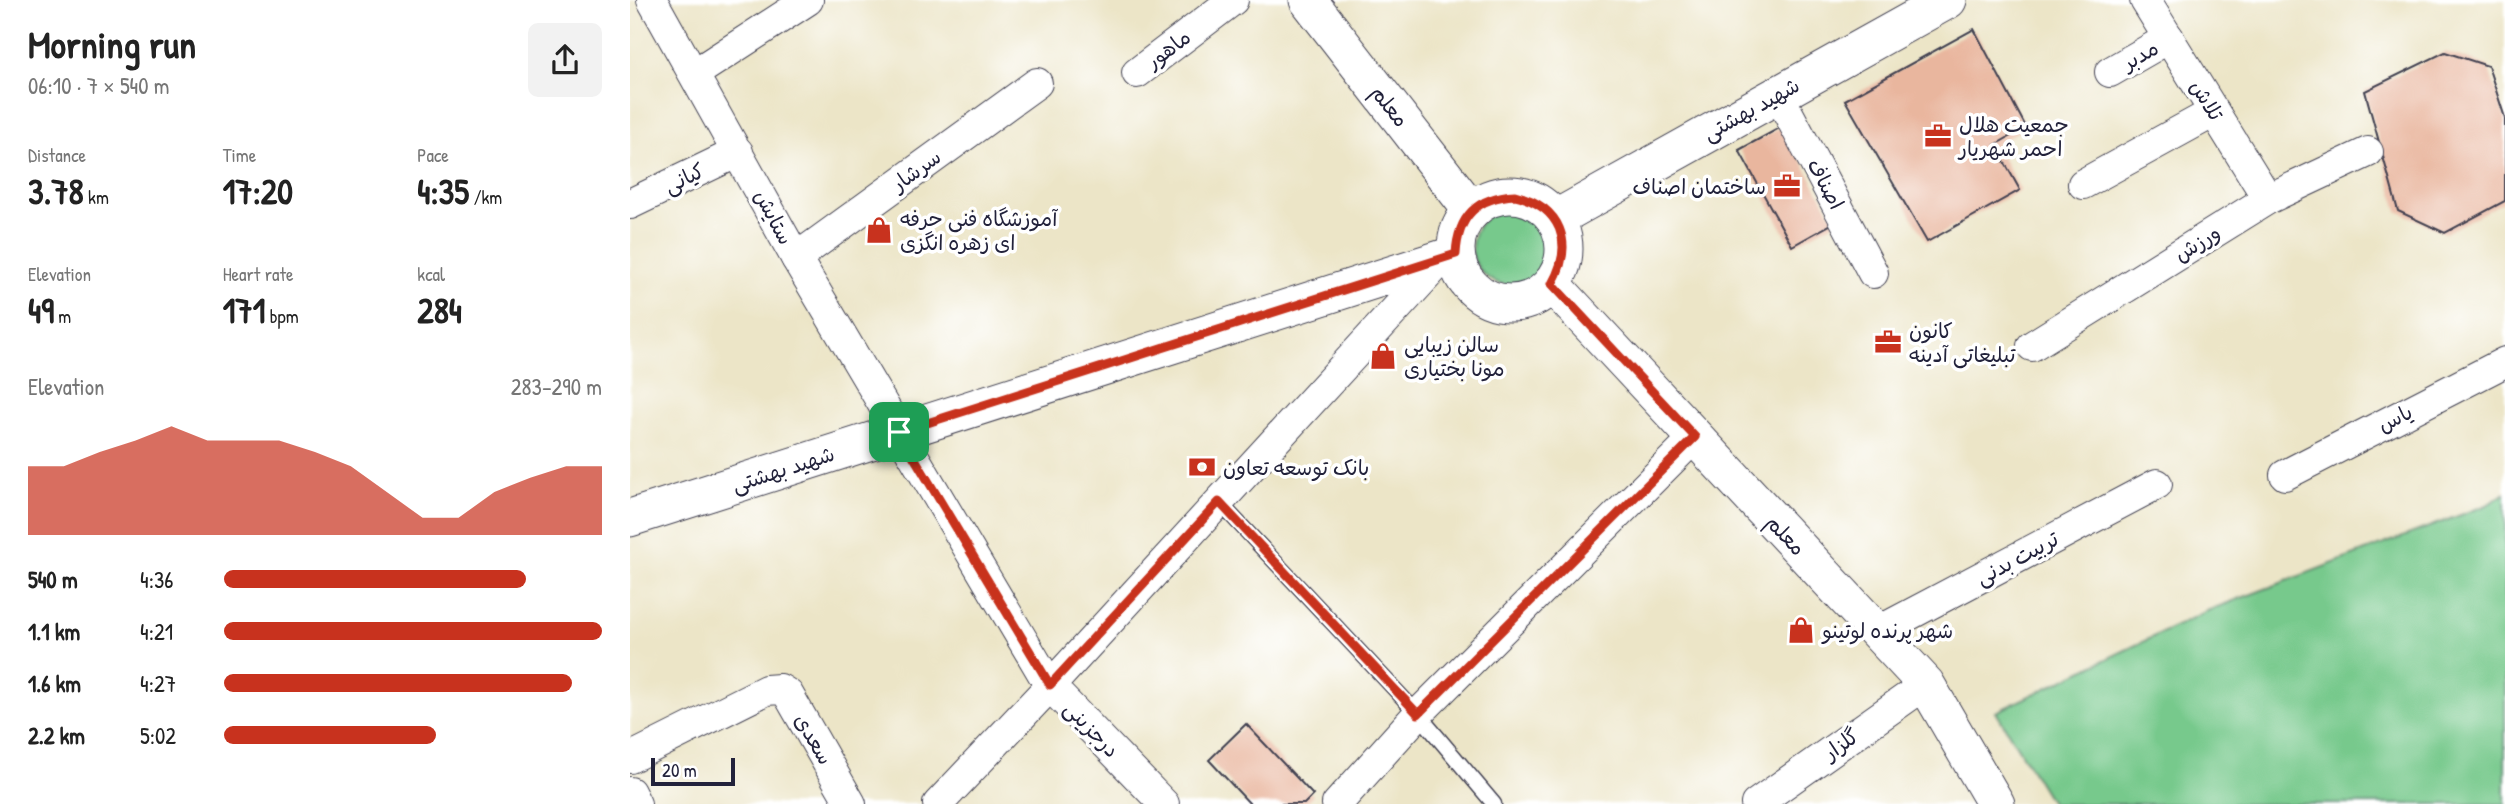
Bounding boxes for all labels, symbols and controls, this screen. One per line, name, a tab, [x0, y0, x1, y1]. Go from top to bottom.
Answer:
text: Morning run	[28, 18, 196, 70]
street label: ماهور	[1139, 22, 1197, 76]
button: share	[528, 23, 602, 97]
street label: مدبر	[2115, 33, 2164, 78]
text: 06:10 · 7 × 540 m	[28, 70, 169, 101]
street label: شهید بهشتی	[1697, 70, 1805, 148]
street label: تلاش	[2183, 74, 2231, 127]
street label: معلم	[1363, 79, 1416, 134]
place label: جمعیت هلال احمر شهریار	[1957, 110, 2069, 163]
office icon: جمعیت هلال احمر شهریار	[1923, 121, 1953, 151]
text: Distance	[28, 142, 86, 168]
text: Time	[223, 142, 256, 168]
text: Pace	[417, 142, 449, 168]
street label: سرشار	[884, 142, 947, 199]
street label: اصناف	[1801, 153, 1851, 215]
street label: کیانی	[659, 156, 709, 200]
text: 3.78	[28, 168, 84, 215]
text: 17:20	[223, 168, 293, 215]
text: 4:35	[417, 168, 469, 215]
office icon: ساختمان اصناف	[1772, 171, 1802, 201]
place label: ساختمان اصناف	[1633, 172, 1766, 201]
text: km	[84, 184, 109, 210]
text: /km	[469, 184, 502, 210]
street label: ستایش	[747, 184, 801, 250]
place label: آموزشگاه فنی حرفه ای زهره انگزی	[900, 204, 1058, 257]
shop icon: آموزشگاه فنی حرفه ای زهره انگزی	[864, 215, 894, 245]
street label: ورزش	[2168, 218, 2226, 268]
text: Elevation	[28, 261, 91, 287]
text: Heart rate	[223, 261, 294, 287]
text: kcal	[417, 261, 445, 287]
text: 49	[28, 287, 54, 334]
text: 171	[223, 287, 265, 334]
text: 284	[417, 287, 462, 334]
text: m	[54, 303, 71, 329]
text: bpm	[265, 303, 299, 329]
place label: کانون تبلیغاتی آدینه	[1909, 316, 2017, 369]
office icon: کانون تبلیغاتی آدینه	[1873, 327, 1903, 357]
place label: سالن زیبایی مونا بختیاری	[1404, 330, 1505, 383]
shop icon: سالن زیبایی مونا بختیاری	[1368, 341, 1398, 371]
text: Elevation	[28, 371, 104, 402]
text: 283–290 m	[511, 371, 602, 402]
street label: یاس	[2373, 397, 2417, 439]
pin	[869, 402, 929, 462]
icon: arrive	[880, 413, 918, 451]
street label: شهید بهشتی	[728, 439, 838, 499]
bank icon: بانک توسعه تعاون	[1187, 452, 1217, 482]
place label: بانک توسعه تعاون	[1223, 453, 1369, 482]
street label: معلم	[1758, 508, 1812, 563]
street label: تربیت بدنی	[1970, 524, 2064, 592]
text: 540 m	[28, 564, 78, 595]
text: 4:36	[140, 564, 173, 595]
shop icon: شهر پرنده لوتینو	[1786, 615, 1816, 645]
text: 1.1 km	[28, 616, 80, 647]
text: 4:21	[140, 616, 173, 647]
place label: شهر پرنده لوتینو	[1821, 616, 1953, 645]
text: 1.6 km	[28, 668, 81, 699]
text: 4:27	[140, 668, 176, 699]
street label: درجزینی	[1058, 694, 1126, 764]
street label: سعدی	[788, 708, 840, 770]
text: 2.2 km	[28, 720, 85, 751]
text: 5:02	[140, 720, 176, 751]
street label: گلزار	[1816, 721, 1865, 768]
scale bar	[651, 755, 735, 787]
text: 20 m	[662, 757, 697, 783]

